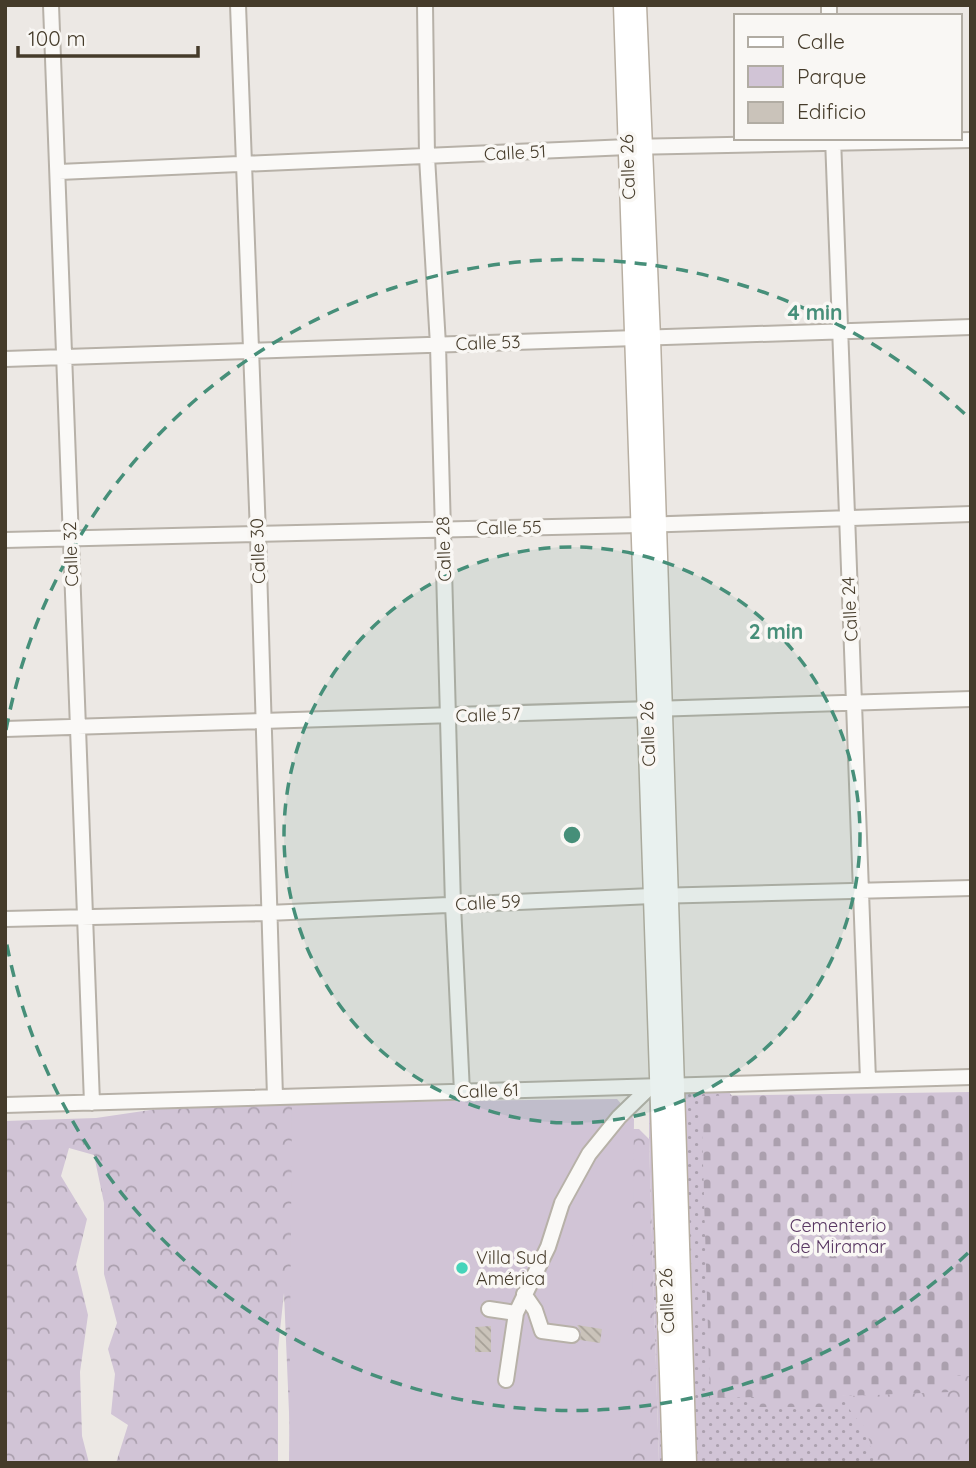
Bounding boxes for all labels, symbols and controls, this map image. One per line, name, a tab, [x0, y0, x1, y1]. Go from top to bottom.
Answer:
scale bar	[18, 14, 198, 58]
legend	[734, 14, 962, 140]
text: 100 m	[28, 25, 86, 51]
text: Calle	[797, 28, 845, 54]
text: Parque	[797, 63, 866, 89]
text: Edificio	[797, 98, 866, 124]
street label: Calle 26	[615, 134, 640, 200]
street label: Calle 51	[483, 139, 547, 166]
text: 4 min	[787, 299, 843, 325]
street label: Calle 53	[455, 330, 521, 355]
street label: Calle 55	[476, 515, 542, 540]
street label: Calle 28	[431, 516, 456, 582]
street label: Calle 30	[245, 518, 270, 584]
street label: Calle 32	[58, 521, 83, 587]
street label: Calle 24	[836, 576, 863, 642]
text: 2 min	[749, 618, 803, 644]
street label: Calle 26	[635, 701, 660, 767]
street label: Calle 57	[455, 702, 521, 727]
centre of rings	[560, 823, 584, 847]
street label: Calle 59	[455, 889, 521, 916]
street label: Calle 61	[457, 1078, 519, 1103]
park label: Cementerio de Miramar	[790, 1214, 886, 1258]
place label: Villa Sud América	[476, 1246, 547, 1290]
marker: Villa Sud América	[454, 1260, 470, 1276]
street label: Calle 26	[654, 1268, 679, 1334]

